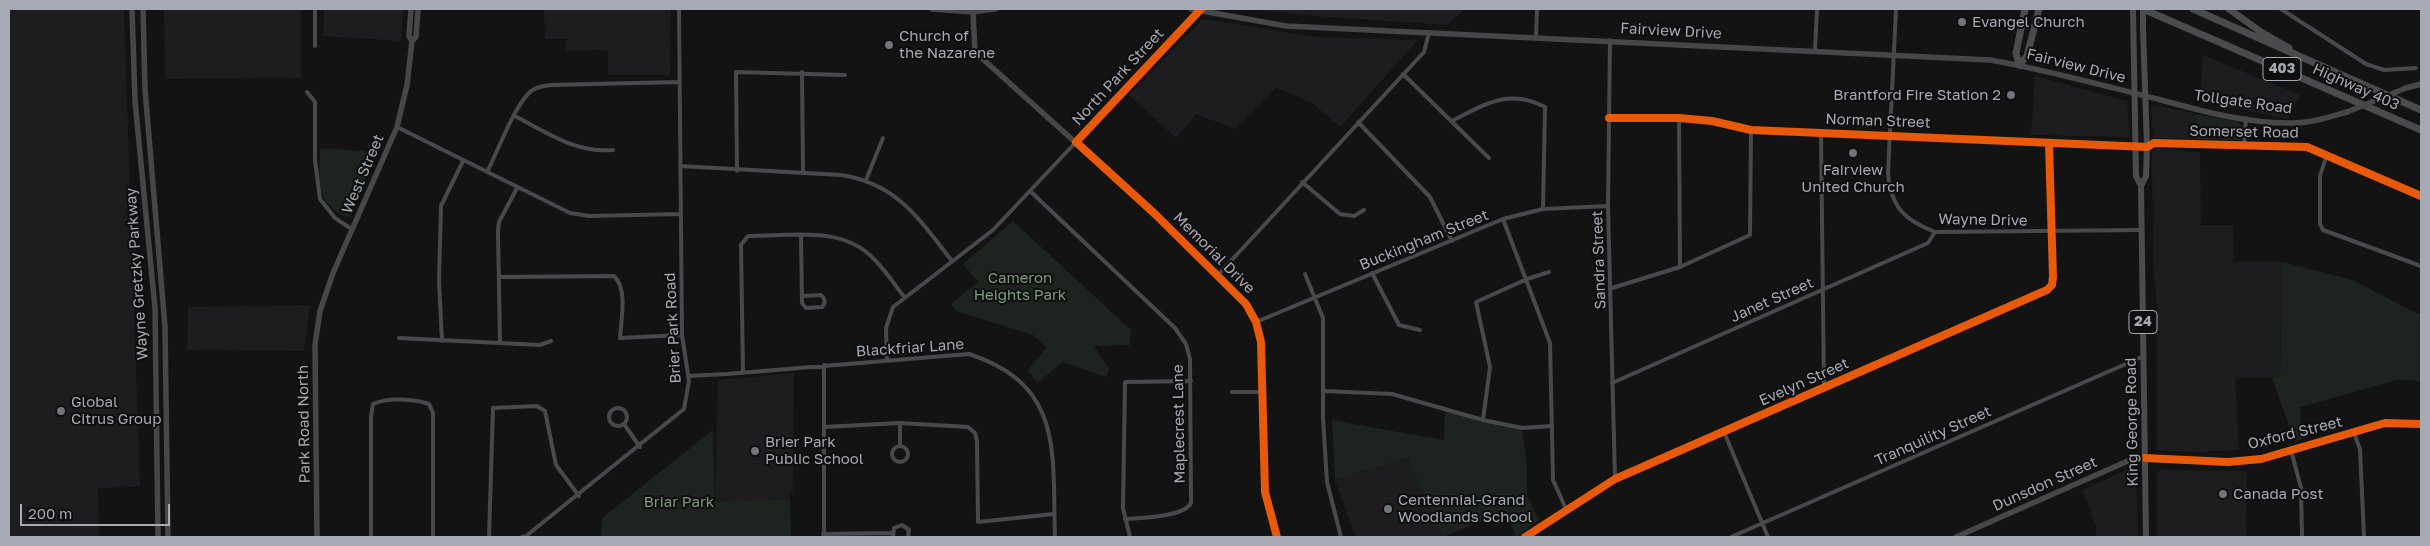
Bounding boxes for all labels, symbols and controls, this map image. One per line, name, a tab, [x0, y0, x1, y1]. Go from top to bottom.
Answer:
place label: Evangel Church	[1972, 13, 2085, 31]
marker: Evangel Church	[1956, 16, 1968, 28]
street label: Fairview Drive	[1620, 19, 1722, 43]
street label: North Park Street	[1068, 25, 1168, 129]
place label: Church of the Nazarene	[899, 27, 995, 62]
marker: Church of the Nazarene	[883, 39, 895, 51]
street label: Fairview Drive	[2025, 45, 2127, 87]
road number: 403	[2263, 58, 2301, 80]
street label: Highway 403	[2310, 60, 2402, 114]
place label: Brantford Fire Station 2	[1833, 86, 2001, 104]
street label: Tollgate Road	[2193, 86, 2293, 118]
marker: Brantford Fire Station 2	[2005, 89, 2017, 101]
street label: Norman Street	[1825, 110, 1931, 132]
street label: Somerset Road	[2189, 122, 2299, 142]
street label: West Street	[338, 132, 388, 216]
marker: Fairview United Church	[1847, 147, 1859, 159]
place label: Fairview United Church	[1801, 161, 1905, 196]
street label: Wayne Gretzky Parkway	[122, 187, 152, 361]
street label: Buckingham Street	[1357, 206, 1491, 274]
street label: Memorial Drive	[1169, 208, 1259, 298]
street label: Sandra Street	[1588, 210, 1610, 310]
street label: Wayne Drive	[1938, 210, 2028, 230]
park label: Cameron Heights Park	[974, 269, 1066, 304]
street label: Brier Park Road	[661, 272, 685, 384]
street label: Janet Street	[1728, 274, 1816, 326]
road number: 24	[2129, 311, 2157, 334]
street label: Blackfriar Lane	[855, 335, 965, 361]
street label: Evelyn Street	[1756, 354, 1852, 410]
street label: King George Road	[2122, 357, 2142, 487]
street label: Maplecrest Lane	[1169, 364, 1189, 484]
street label: Park Road North	[294, 365, 314, 483]
place label: Global Citrus Group	[71, 393, 161, 428]
street label: Tranquility Street	[1872, 402, 1994, 470]
marker: Global Citrus Group	[55, 405, 67, 417]
street label: Oxford Street	[2246, 413, 2344, 453]
place label: Brier Park Public School	[765, 433, 864, 468]
marker: Brier Park Public School	[749, 445, 761, 457]
street label: Dunsdon Street	[1990, 453, 2100, 515]
place label: Canada Post	[2233, 485, 2323, 503]
marker: Canada Post	[2217, 488, 2229, 500]
place label: Centennial-Grand Woodlands School	[1398, 491, 1532, 526]
park label: Briar Park	[644, 493, 714, 511]
scale bar	[22, 494, 172, 526]
marker: Centennial-Grand Woodlands School	[1382, 503, 1394, 515]
text: 200 m	[28, 504, 72, 522]

